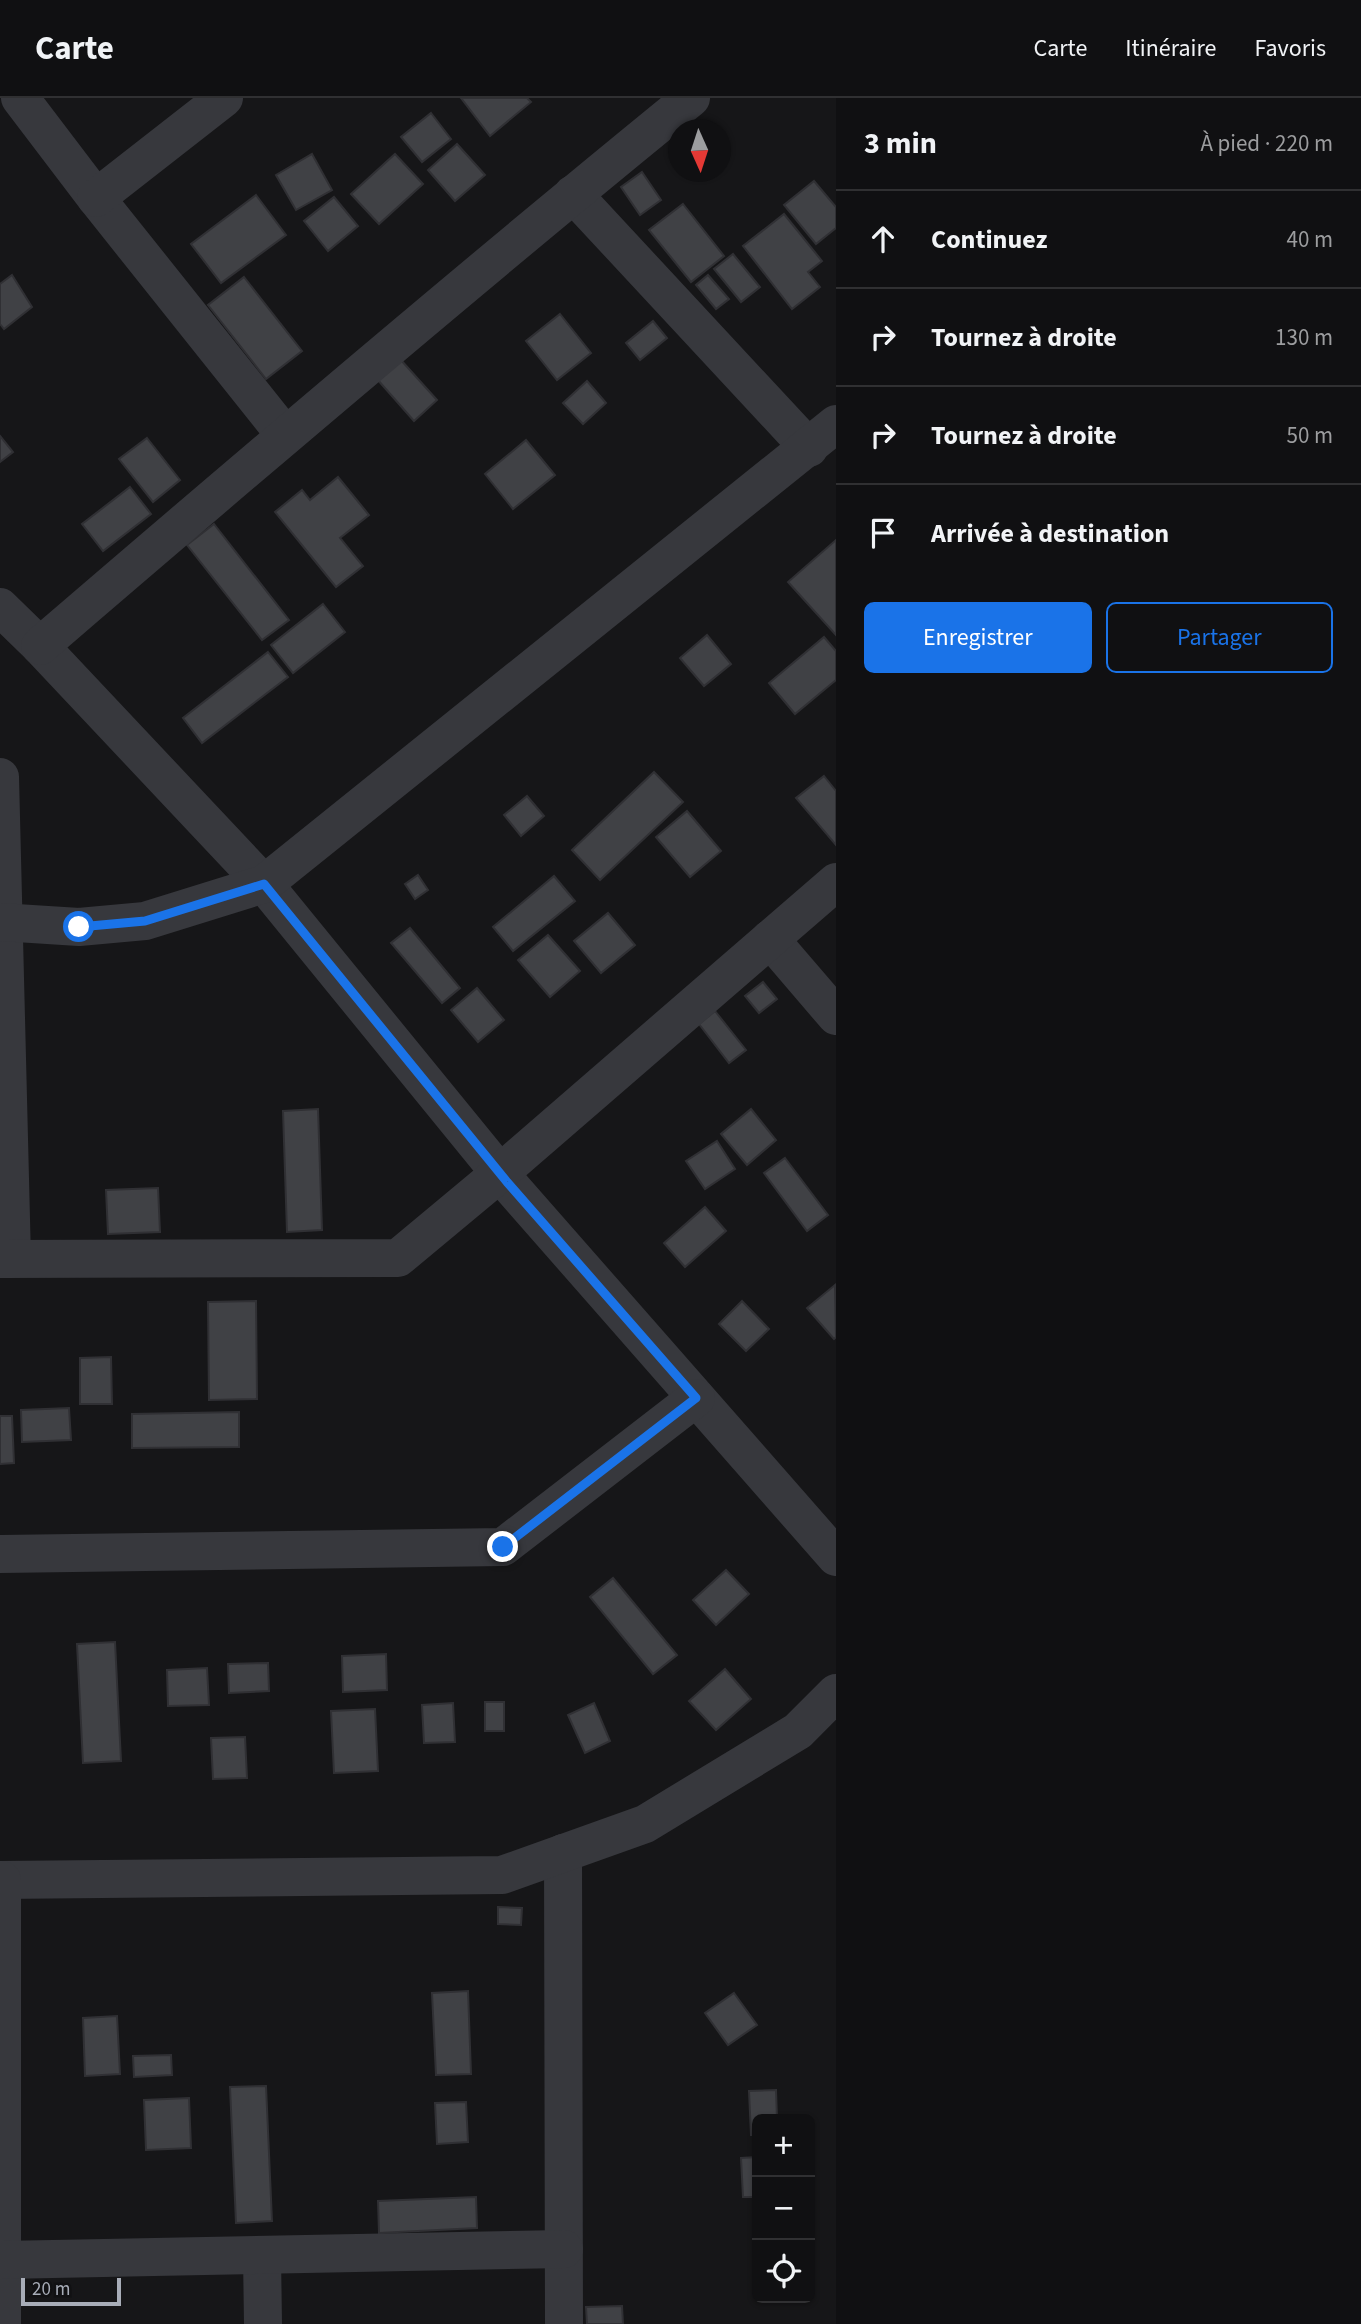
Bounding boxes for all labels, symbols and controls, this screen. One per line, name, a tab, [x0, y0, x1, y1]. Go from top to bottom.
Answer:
text: Carte	[35, 25, 114, 72]
text: Carte	[1033, 31, 1087, 66]
text: Itinéraire	[1125, 31, 1216, 66]
text: Favoris	[1254, 31, 1326, 66]
north arrow	[668, 119, 731, 182]
text: 3 min	[864, 122, 937, 165]
text: À pied · 220 m	[1200, 127, 1333, 160]
icon: ahead	[864, 220, 902, 258]
text: Continuez	[931, 221, 1047, 258]
text: 40 m	[1286, 223, 1333, 256]
icon: right	[864, 318, 902, 356]
text: Tournez à droite	[931, 319, 1117, 356]
text: 130 m	[1275, 321, 1333, 354]
icon: right	[864, 416, 902, 454]
text: Tournez à droite	[931, 417, 1117, 454]
text: 50 m	[1286, 419, 1333, 452]
icon: arrive	[864, 514, 902, 552]
text: Arrivée à destination	[931, 515, 1169, 552]
button: Enregistrer	[864, 602, 1092, 673]
button: Partager	[1106, 602, 1333, 673]
route start	[63, 911, 94, 942]
route end	[487, 1531, 518, 1562]
map controls	[752, 2114, 815, 2303]
button: +	[752, 2114, 815, 2177]
button: −	[752, 2177, 815, 2240]
button: locate	[752, 2240, 815, 2303]
scale bar	[21, 2275, 121, 2307]
text: 20 m	[32, 2276, 70, 2303]

